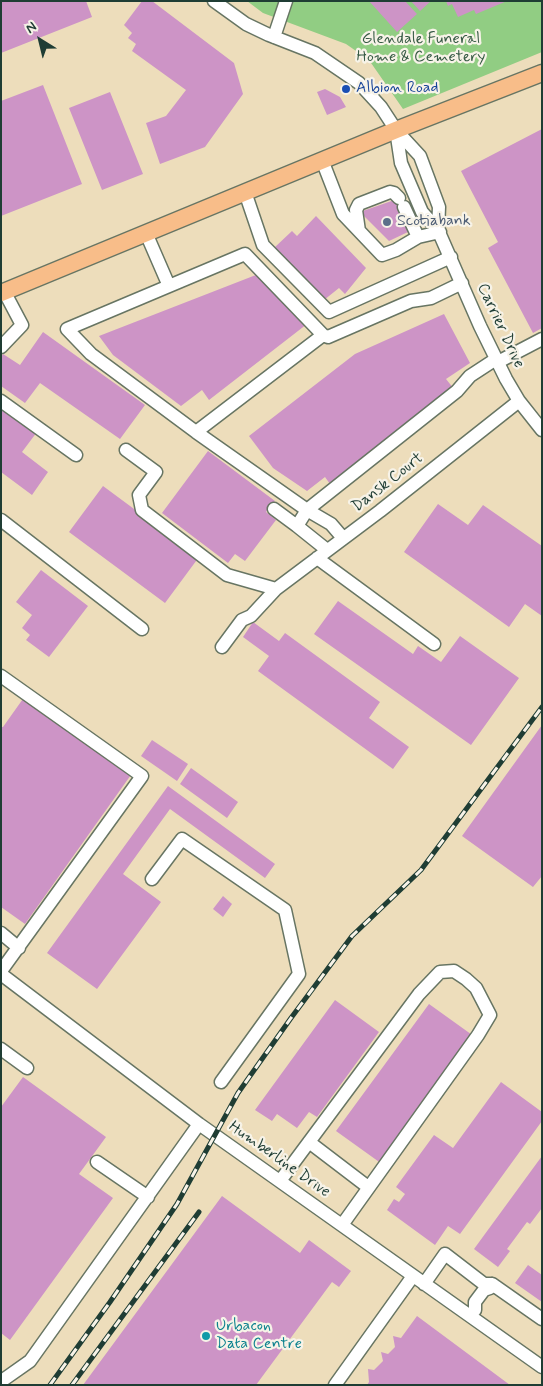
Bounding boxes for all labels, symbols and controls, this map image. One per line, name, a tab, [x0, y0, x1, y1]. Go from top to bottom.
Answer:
north arrow	[15, 15, 65, 65]
text: N	[22, 18, 40, 38]
park label: Glendale Funeral Home & Cemetery	[357, 30, 485, 68]
place label: Albion Road	[356, 79, 439, 99]
marker: Albion Road	[340, 83, 352, 95]
place label: Scotiabank	[397, 212, 471, 232]
marker: Scotiabank	[381, 216, 393, 228]
street label: Carrier Drive	[472, 281, 528, 371]
street label: Dansk Court	[348, 449, 428, 517]
street label: Humberline Drive	[224, 1118, 334, 1202]
place label: Urbacon Data Centre	[216, 1317, 302, 1355]
marker: Urbacon Data Centre	[200, 1330, 212, 1342]

